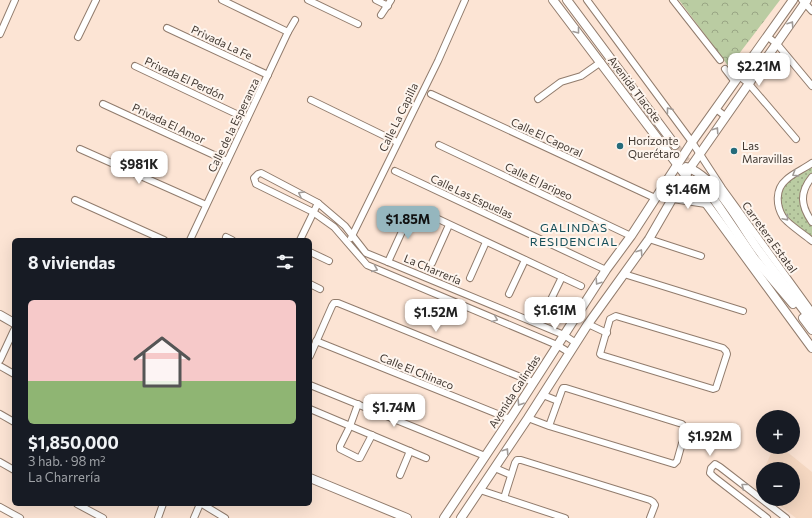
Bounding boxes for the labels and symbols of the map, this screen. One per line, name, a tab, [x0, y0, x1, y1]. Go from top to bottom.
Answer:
one-way arrow	[786, 21, 794, 28]
street label: Privada La Fe	[190, 22, 255, 62]
one-way arrow	[572, 26, 579, 33]
street label: Avenida Tlacote	[606, 53, 664, 125]
pin: $2.21M	[726, 53, 792, 87]
street label: Privada El Perdón	[143, 54, 227, 102]
street label: Calle de la Esperanza	[205, 76, 261, 174]
street label: Calle La Capilla	[376, 80, 420, 154]
street label: Privada El Amor	[130, 100, 208, 146]
one-way arrow	[667, 108, 674, 115]
street label: Calle El Caporal	[509, 115, 585, 159]
one-way arrow	[711, 127, 719, 134]
place label: Horizonte Querétaro	[628, 134, 680, 160]
place label: Las Maravillas	[742, 139, 793, 165]
marker: Horizonte Querétaro	[615, 141, 625, 151]
marker: Las Maravillas	[729, 146, 739, 156]
pin: $981K	[111, 151, 167, 185]
street label: Calle El Jaripeo	[503, 160, 575, 203]
one-way arrow	[792, 169, 799, 176]
street label: Calle Las Espuelas	[429, 171, 515, 221]
pin: $1.46M	[655, 176, 721, 210]
one-way arrow	[297, 191, 305, 198]
street label: Carretera Estatal	[740, 199, 800, 275]
pin: $1.85M	[375, 206, 441, 240]
one-way arrow	[781, 213, 788, 221]
district label: GALINDAS RESIDENCIAL	[530, 220, 618, 248]
one-way arrow	[635, 249, 642, 256]
street label: La Charrería	[402, 251, 464, 287]
one-way arrow	[371, 264, 378, 272]
one-way arrow	[596, 278, 603, 285]
pin: $1.61M	[522, 297, 588, 331]
pin: $1.52M	[403, 299, 469, 333]
one-way arrow	[490, 314, 498, 322]
street label: Calle El Chinaco	[378, 350, 456, 392]
street label: Avenida Galindas	[486, 352, 542, 430]
pin: $1.74M	[361, 394, 427, 428]
one-way arrow	[517, 399, 525, 406]
pin: $1.92M	[677, 423, 743, 457]
one-way arrow	[501, 448, 509, 455]
one-way arrow	[742, 483, 749, 490]

